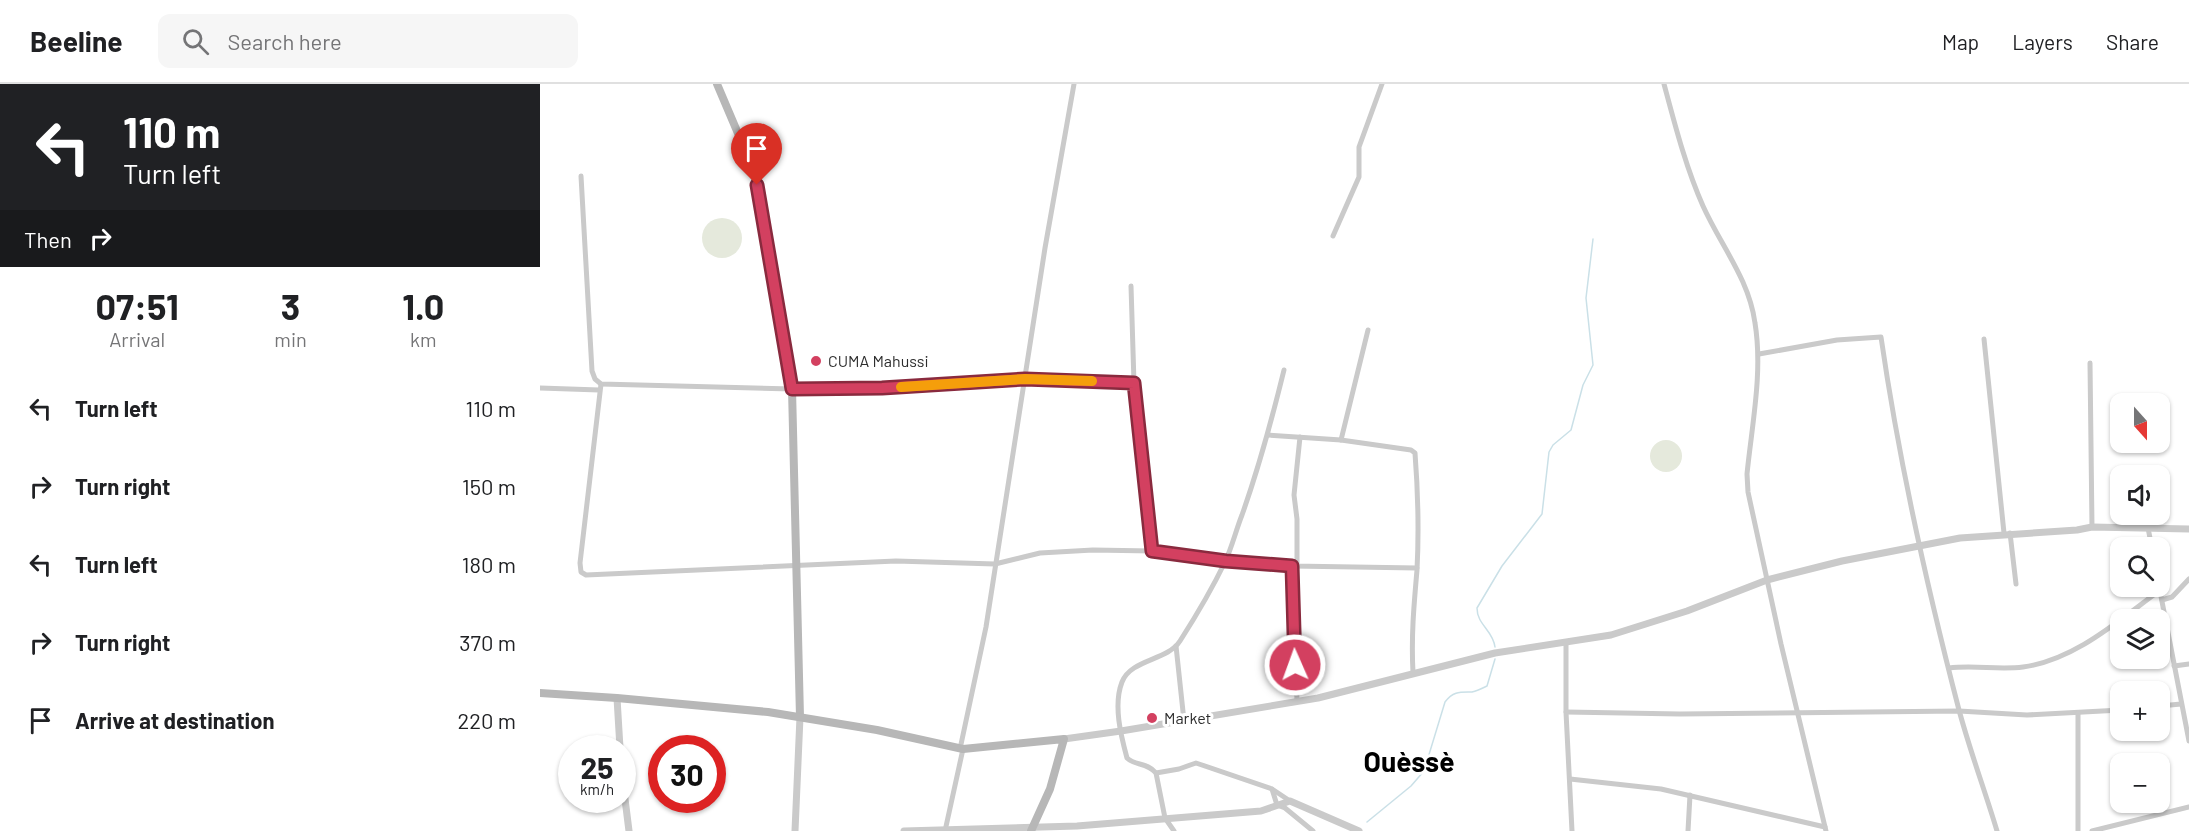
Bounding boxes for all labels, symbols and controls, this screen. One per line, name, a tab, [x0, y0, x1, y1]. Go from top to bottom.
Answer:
search box	[158, 14, 578, 68]
text: Beeline	[30, 24, 122, 58]
icon: search	[179, 25, 212, 58]
text: Search here	[227, 28, 342, 54]
text: Map	[1942, 29, 1979, 54]
text: Layers	[2012, 29, 2073, 54]
text: Share	[2106, 29, 2159, 54]
text: 110 m	[123, 106, 220, 156]
icon: left	[24, 108, 102, 186]
pin	[731, 123, 782, 185]
icon: arrive	[740, 132, 773, 165]
text: Turn left	[123, 157, 221, 189]
icon: right	[84, 222, 117, 255]
text: Then	[24, 226, 72, 252]
text: 07:51	[96, 284, 179, 327]
text: 3	[281, 284, 300, 327]
text: 1.0	[402, 284, 444, 327]
text: Arrival	[109, 327, 165, 351]
text: min	[274, 327, 307, 351]
text: km	[410, 327, 437, 351]
place label: CUMA Mahussi	[828, 351, 928, 370]
marker: CUMA Mahussi	[809, 354, 823, 368]
icon: left	[24, 392, 57, 425]
north arrow	[2110, 393, 2170, 453]
map controls	[2110, 393, 2170, 813]
text: Turn left	[75, 395, 158, 421]
text: 110 m	[466, 395, 516, 421]
button: sound	[2110, 465, 2170, 525]
icon: right	[24, 470, 57, 503]
text: Turn right	[75, 473, 170, 499]
text: 150 m	[462, 473, 516, 499]
button: search	[2110, 537, 2170, 597]
icon: left	[24, 548, 57, 581]
text: Turn left	[75, 551, 158, 577]
text: 180 m	[462, 551, 516, 577]
button: layers	[2110, 609, 2170, 669]
icon: right	[24, 626, 57, 659]
text: Turn right	[75, 629, 170, 655]
text: 370 m	[459, 629, 516, 655]
position arrow	[1263, 633, 1327, 697]
button: +	[2110, 681, 2170, 741]
icon: arrive	[24, 704, 57, 737]
text: Arrive at destination	[75, 707, 274, 733]
text: 220 m	[457, 707, 516, 733]
place label: Market	[1164, 708, 1211, 727]
marker: Market	[1145, 711, 1159, 725]
speed limit sign: 30	[648, 735, 726, 813]
district label: Ouèssè	[1364, 744, 1454, 778]
text: 25	[581, 749, 613, 785]
button: −	[2110, 753, 2170, 813]
text: km/h	[580, 780, 614, 798]

